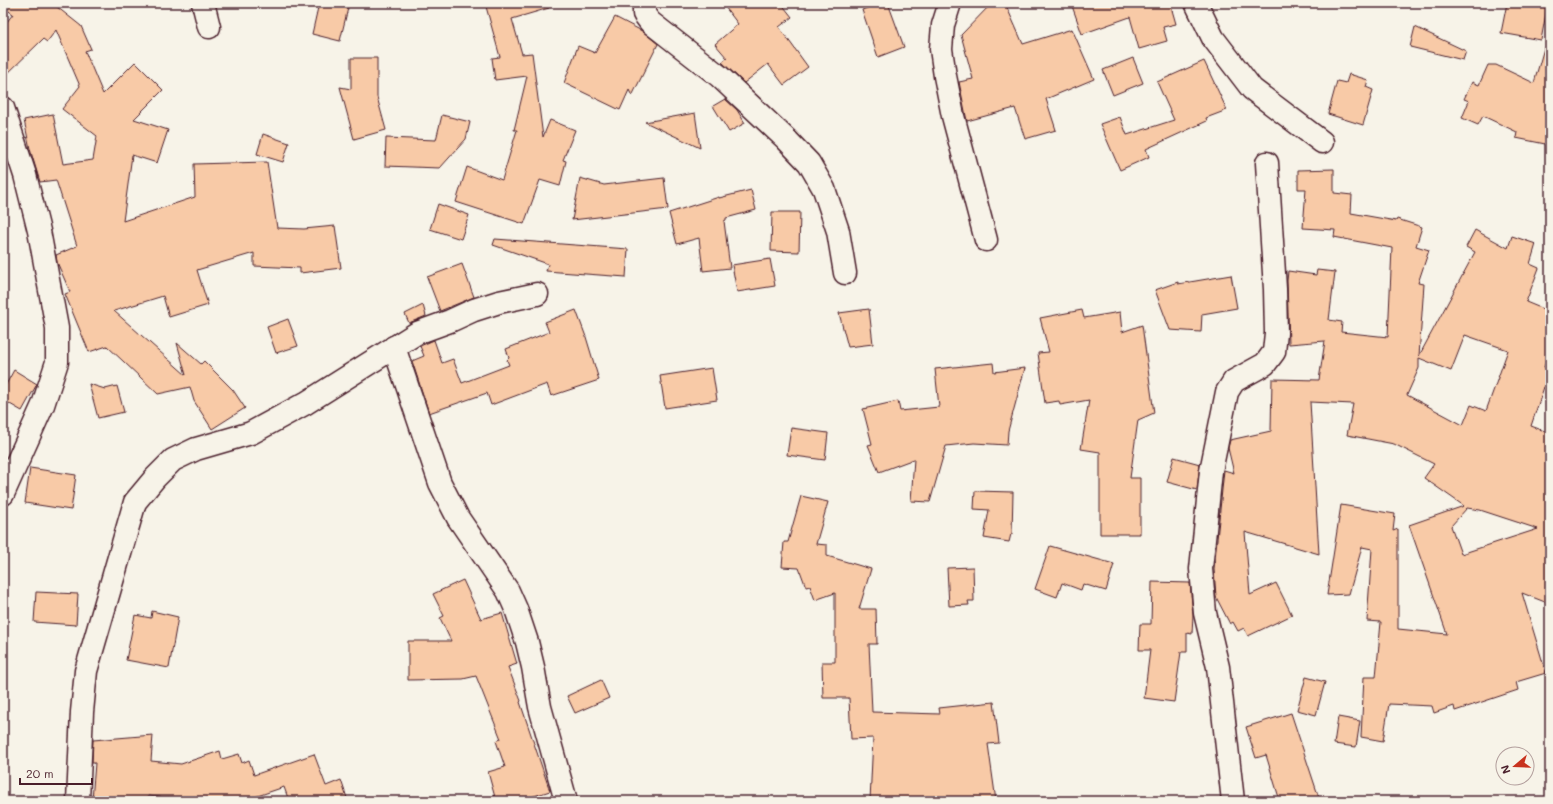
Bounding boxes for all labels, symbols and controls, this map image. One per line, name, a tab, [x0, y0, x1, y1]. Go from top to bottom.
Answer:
north arrow	[1495, 746, 1535, 786]
scale bar	[20, 760, 92, 786]
text: N	[1497, 763, 1514, 776]
text: 20 m	[26, 765, 54, 781]

